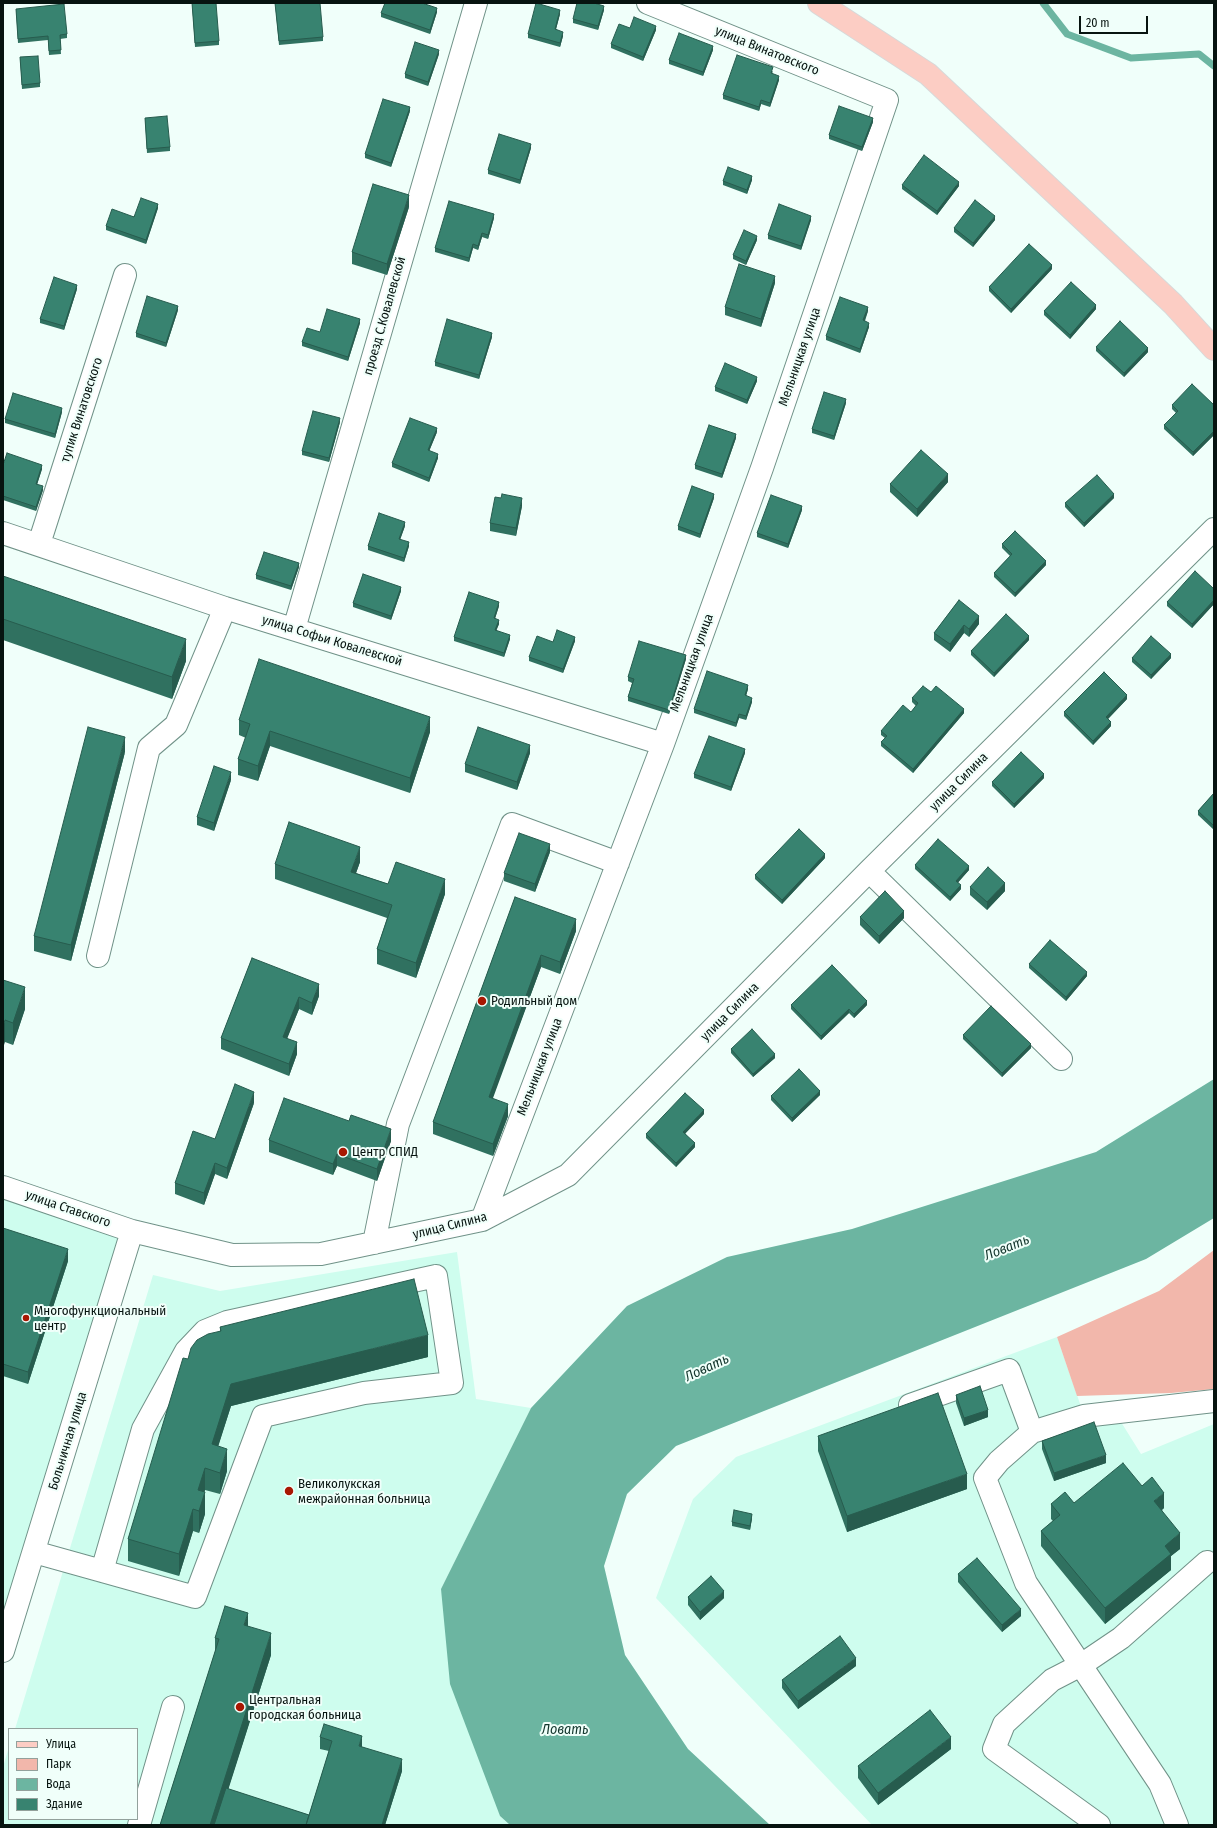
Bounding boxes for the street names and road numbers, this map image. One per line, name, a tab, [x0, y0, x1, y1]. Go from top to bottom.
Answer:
street label: улица Винатовского	[713, 23, 821, 79]
street label: проезд С.Ковалевской	[361, 255, 409, 377]
street label: Мельницкая улица	[776, 306, 824, 408]
street label: тупик Винатовского	[58, 356, 106, 464]
street label: улица Софьи Ковалевской	[260, 612, 404, 670]
street label: Мельницкая улица	[667, 612, 717, 714]
street label: улица Силина	[927, 750, 991, 814]
street label: улица Силина	[698, 980, 762, 1044]
street label: Мельницкая улица	[514, 1016, 566, 1118]
street label: улица Ставского	[23, 1187, 113, 1231]
street label: улица Силина	[411, 1209, 489, 1243]
street label: Больничная улица	[46, 1390, 90, 1492]

